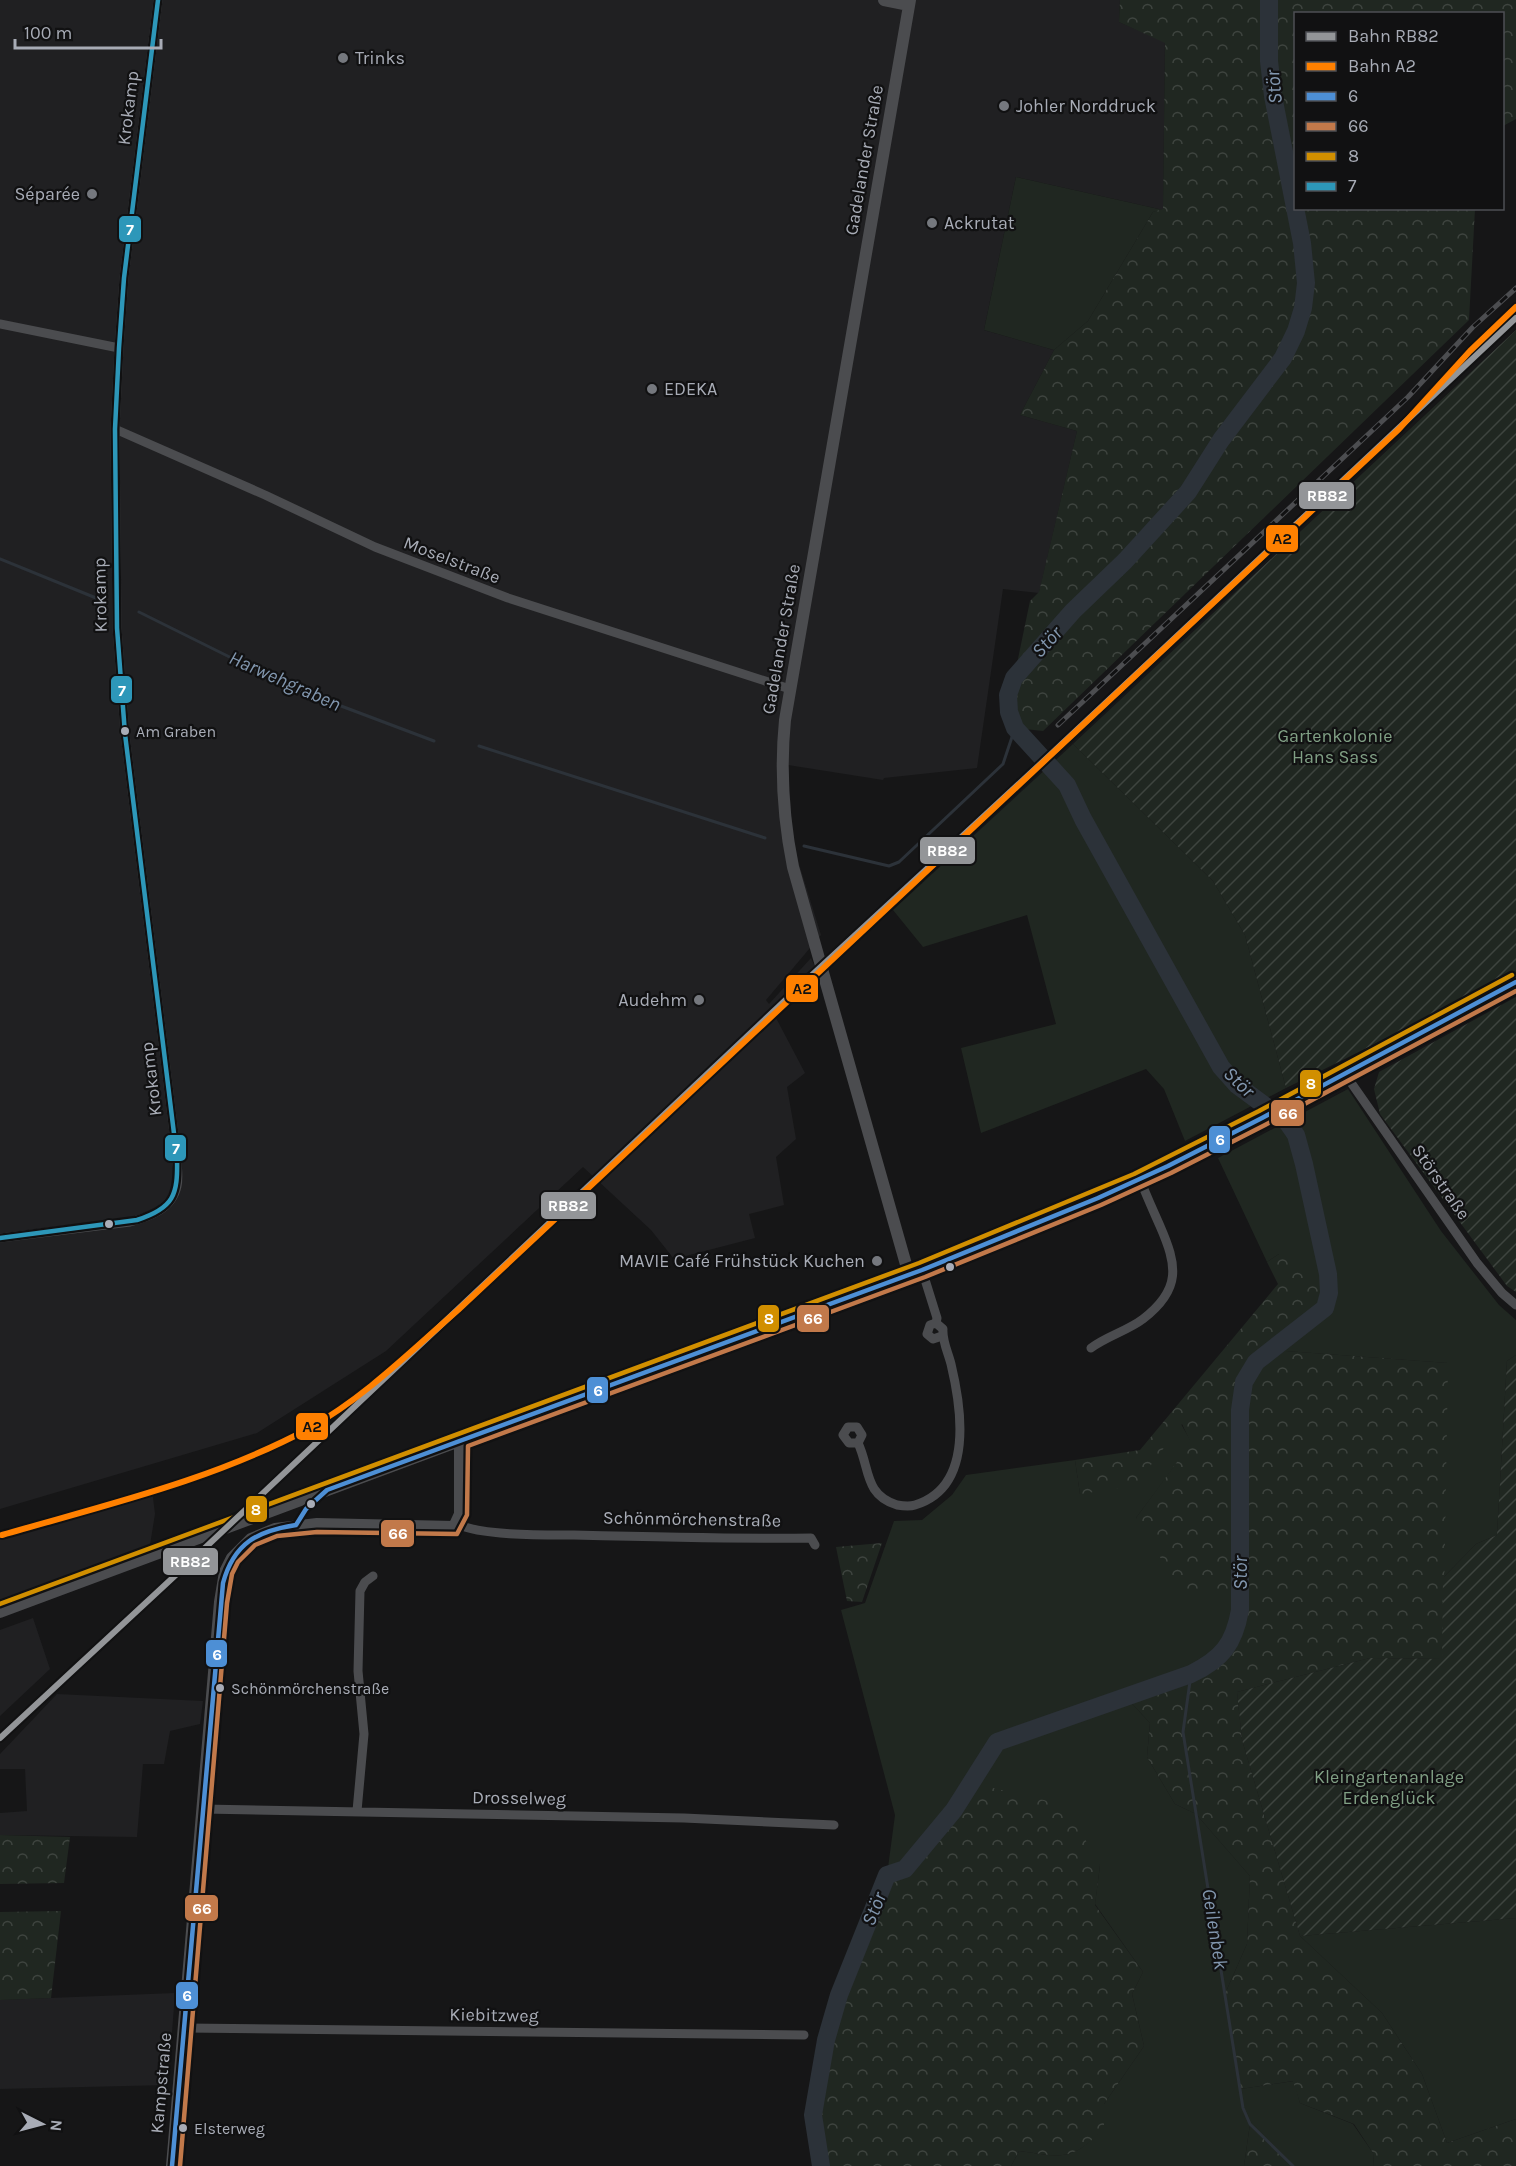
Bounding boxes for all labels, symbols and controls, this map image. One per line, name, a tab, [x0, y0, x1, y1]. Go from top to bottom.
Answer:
scale bar	[15, 12, 160, 50]
legend	[1294, 12, 1504, 210]
text: 100 m	[24, 22, 72, 44]
text: Bahn RB82	[1348, 25, 1439, 47]
place label: Trinks	[355, 47, 405, 69]
marker: Trinks	[336, 51, 350, 65]
text: Bahn A2	[1348, 55, 1416, 77]
water label: Stör	[1261, 68, 1287, 105]
street label: Krokamp	[113, 70, 143, 146]
street label: Gadelander Straße	[840, 83, 888, 237]
text: 6	[1348, 85, 1358, 107]
place label: Johler Norddruck	[1016, 95, 1156, 117]
marker: Johler Norddruck	[997, 99, 1011, 113]
text: 66	[1348, 115, 1369, 137]
text: 8	[1348, 145, 1359, 167]
text: 7	[1348, 175, 1357, 197]
place label: Séparée	[14, 183, 80, 205]
marker: Séparée	[85, 187, 99, 201]
place label: Ackrutat	[944, 212, 1015, 234]
line badge: 7	[118, 215, 142, 243]
marker: Ackrutat	[925, 216, 939, 230]
text: 7	[126, 220, 134, 239]
place label: EDEKA	[664, 378, 717, 400]
marker: EDEKA	[645, 382, 659, 396]
line badge: RB82	[1298, 481, 1355, 510]
text: RB82	[1307, 486, 1347, 505]
line badge: A2	[1265, 524, 1299, 553]
text: A2	[1272, 529, 1292, 548]
street label: Moselstraße	[401, 531, 503, 589]
street label: Krokamp	[88, 557, 112, 633]
street label: Gadelander Straße	[757, 562, 805, 716]
water label: Stör	[1027, 621, 1068, 662]
water label: Harwehgraben	[226, 646, 344, 716]
line badge: 7	[110, 675, 133, 704]
text: 7	[118, 681, 126, 700]
place label: Am Graben	[136, 722, 216, 741]
marker: Am Graben	[119, 725, 131, 737]
park label: Gartenkolonie Hans Sass	[1277, 725, 1393, 768]
line badge: RB82	[919, 836, 976, 865]
text: RB82	[927, 841, 967, 860]
line badge: A2	[785, 974, 819, 1003]
text: A2	[792, 979, 812, 998]
place label: Audehm	[618, 989, 687, 1011]
marker: Audehm	[692, 993, 706, 1007]
street label: Krokamp	[136, 1041, 166, 1117]
water label: Stör	[1219, 1062, 1260, 1103]
line badge: 8	[1299, 1069, 1322, 1098]
text: 8	[1306, 1074, 1316, 1093]
line badge: 66	[1270, 1099, 1305, 1127]
text: 66	[1278, 1104, 1298, 1123]
line badge: 6	[1208, 1125, 1231, 1154]
text: 6	[1215, 1130, 1225, 1149]
line badge: 7	[164, 1134, 187, 1162]
text: 7	[172, 1139, 180, 1158]
street label: Störstraße	[1407, 1140, 1475, 1224]
line badge: RB82	[540, 1191, 597, 1220]
text: RB82	[548, 1196, 588, 1215]
unlabelled marker	[103, 1218, 115, 1230]
place label: MAVIE Café Frühstück Kuchen	[619, 1250, 865, 1272]
marker: MAVIE Café Frühstück Kuchen	[870, 1254, 884, 1268]
unlabelled marker	[944, 1261, 956, 1273]
line badge: 8	[757, 1304, 780, 1333]
line badge: 66	[796, 1304, 830, 1333]
text: 8	[764, 1309, 774, 1328]
text: 66	[803, 1309, 823, 1328]
line badge: 6	[586, 1376, 609, 1404]
text: 6	[593, 1381, 603, 1400]
line badge: A2	[295, 1412, 329, 1441]
text: A2	[302, 1417, 322, 1436]
line badge: 8	[245, 1495, 268, 1523]
unlabelled marker	[305, 1498, 317, 1510]
text: 8	[251, 1500, 261, 1519]
street label: Schönmörchenstraße	[603, 1506, 781, 1532]
line badge: 66	[380, 1519, 415, 1548]
text: 66	[388, 1524, 408, 1543]
line badge: RB82	[162, 1547, 219, 1576]
text: RB82	[170, 1552, 210, 1571]
water label: Stör	[1229, 1555, 1252, 1590]
line badge: 6	[205, 1639, 228, 1668]
text: 6	[212, 1645, 222, 1664]
place label: Schönmörchenstraße	[231, 1679, 389, 1698]
marker: Schönmörchenstraße	[214, 1682, 226, 1694]
park label: Kleingartenanlage Erdenglück	[1314, 1766, 1464, 1809]
street label: Drosselweg	[472, 1786, 566, 1810]
water label: Geilenbek	[1197, 1887, 1233, 1972]
water label: Stör	[857, 1888, 892, 1929]
line badge: 66	[184, 1894, 219, 1922]
text: 66	[192, 1899, 212, 1918]
line badge: 6	[175, 1981, 199, 2010]
text: 6	[182, 1986, 192, 2005]
street label: Kiebitzweg	[449, 2003, 539, 2027]
street label: Kampstraße	[146, 2032, 176, 2134]
north arrow	[12, 2094, 72, 2154]
text: N	[46, 2119, 66, 2132]
place label: Elsterweg	[194, 2119, 265, 2138]
marker: Elsterweg	[177, 2122, 189, 2134]

